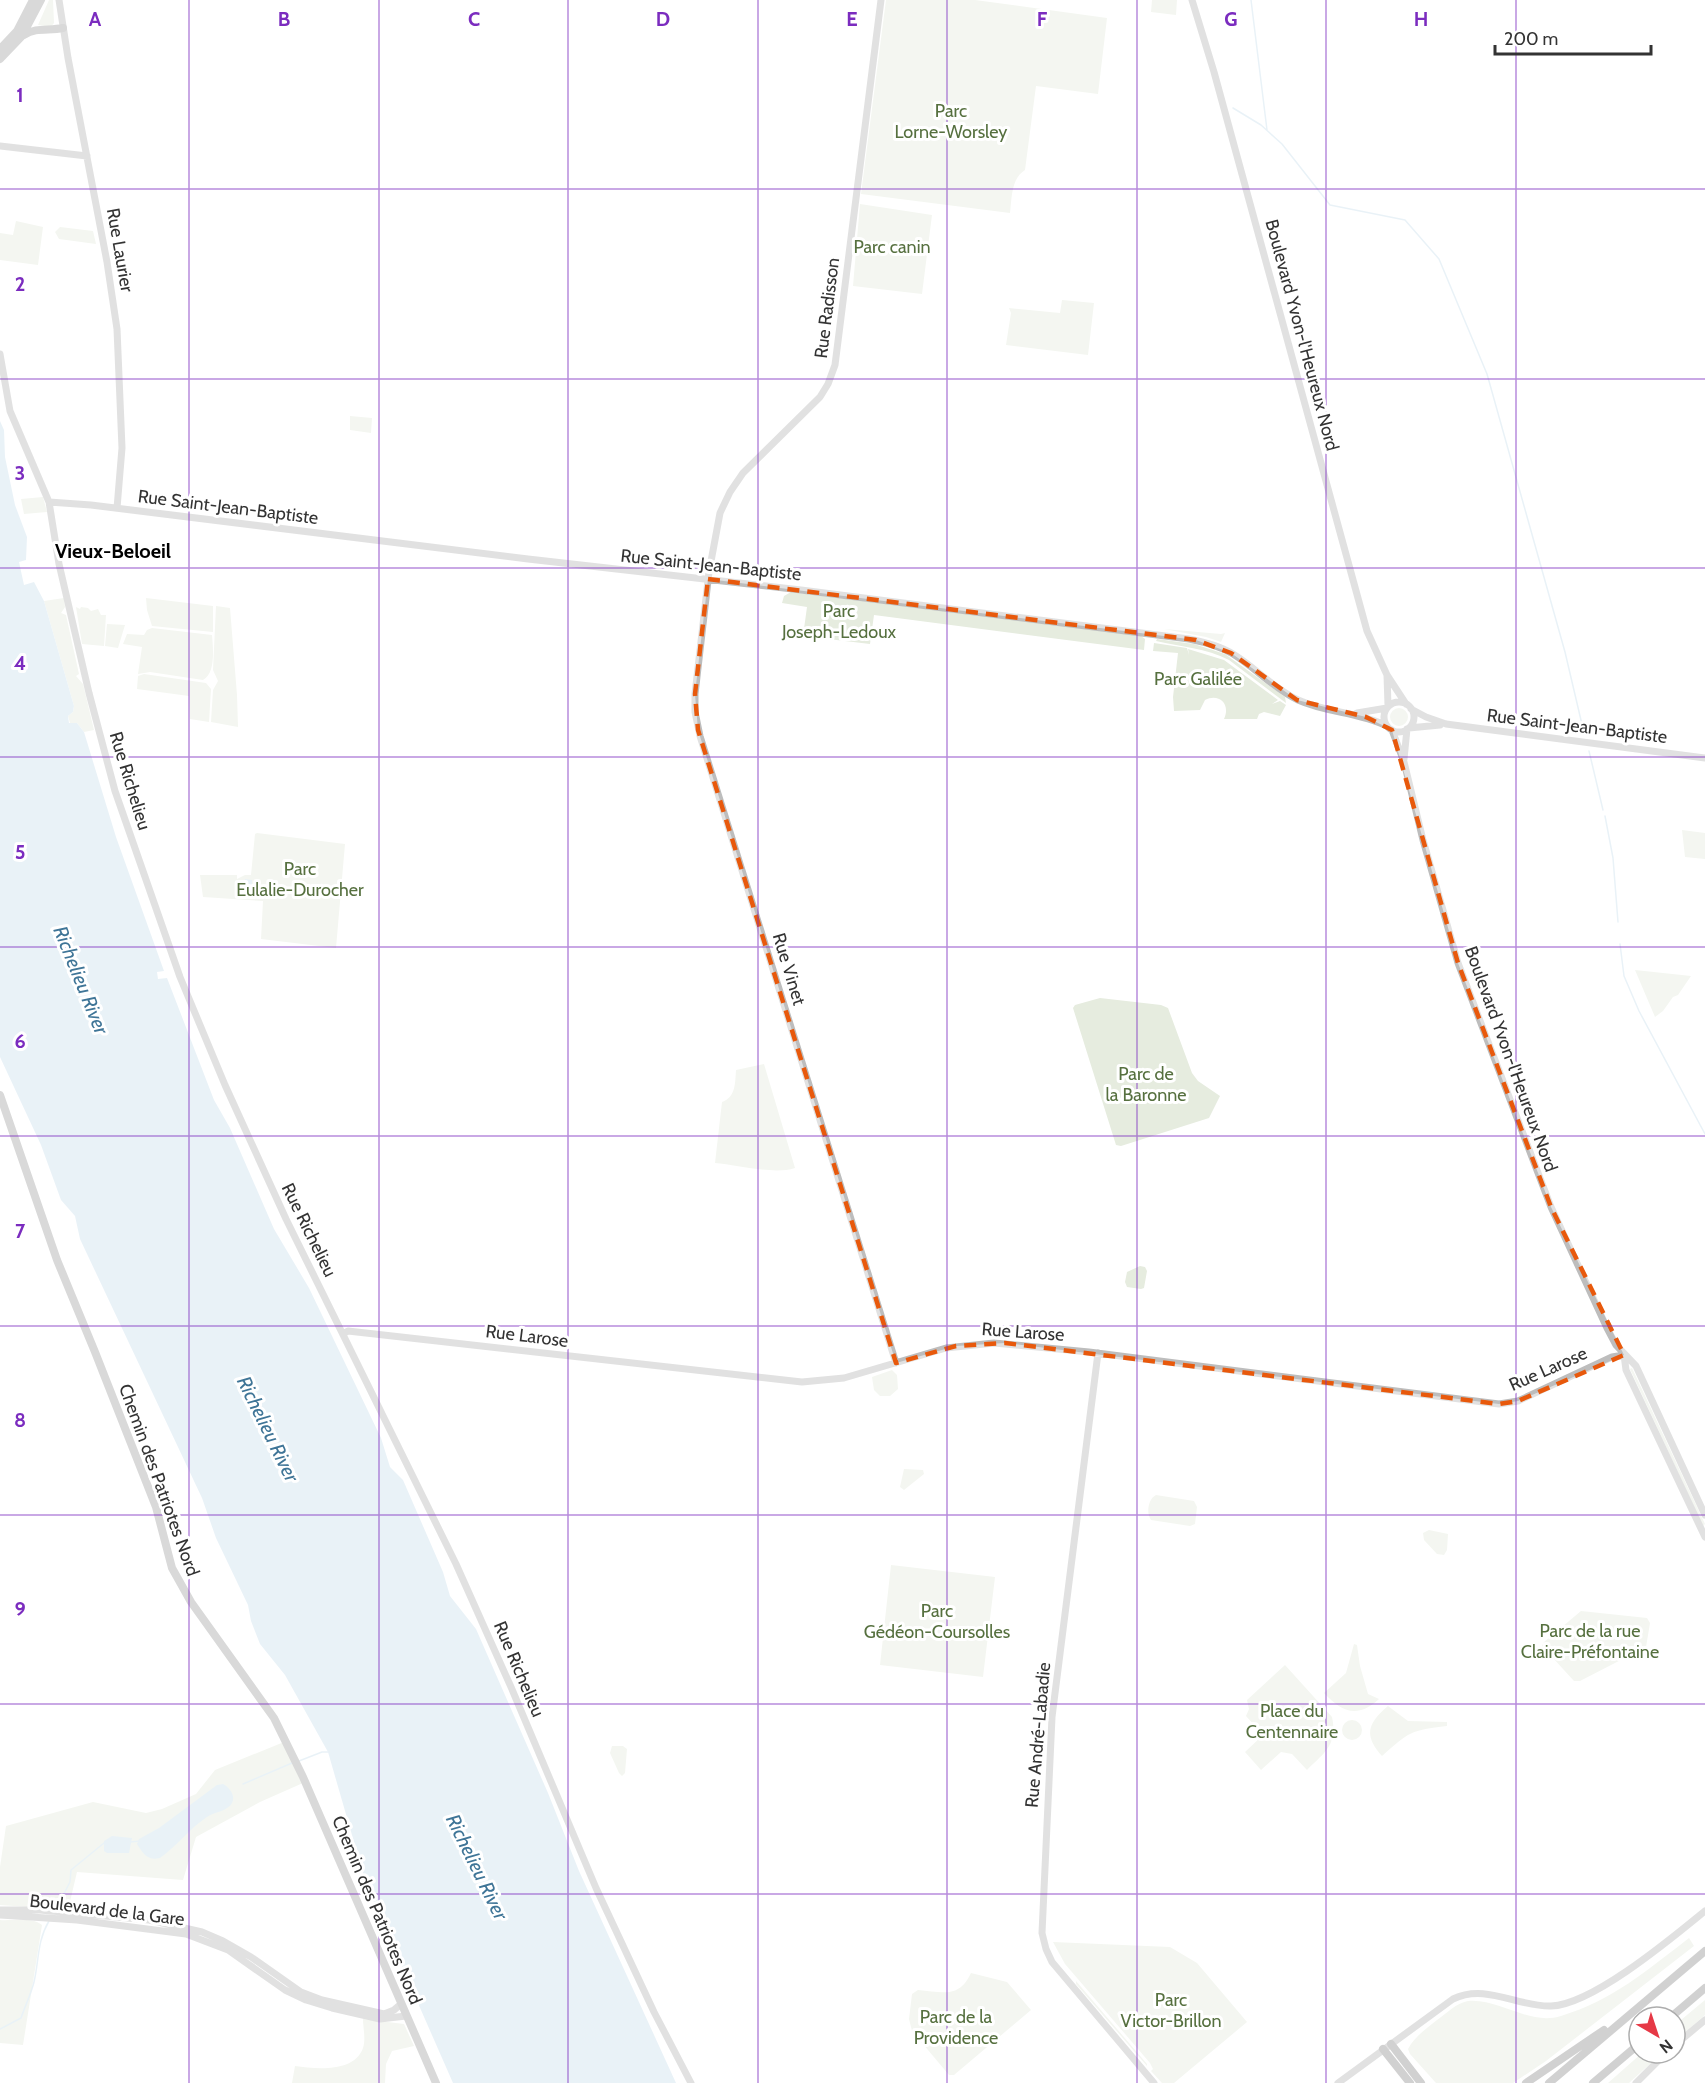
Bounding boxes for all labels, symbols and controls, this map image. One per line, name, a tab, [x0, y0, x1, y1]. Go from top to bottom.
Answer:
text: A	[89, 7, 102, 31]
text: B	[278, 7, 290, 31]
text: C	[468, 7, 480, 31]
text: D	[656, 7, 670, 31]
text: E	[846, 7, 858, 31]
text: F	[1037, 7, 1048, 31]
text: G	[1224, 7, 1238, 31]
text: H	[1414, 7, 1428, 31]
scale bar	[1495, 18, 1651, 56]
text: 200 m	[1504, 28, 1558, 50]
text: 1	[16, 83, 24, 107]
park label: Parc Lorne-Worsley	[895, 100, 1007, 143]
street label: Rue Laurier	[102, 206, 138, 294]
street label: Boulevard Yvon-l'Heureux Nord	[1260, 217, 1344, 453]
park label: Parc canin	[853, 236, 931, 258]
street label: Rue Radisson	[810, 256, 844, 360]
text: 2	[15, 272, 25, 296]
text: 3	[15, 461, 25, 485]
street label: Rue Saint-Jean-Baptiste	[137, 485, 319, 529]
district label: Vieux-Beloeil	[55, 539, 171, 563]
street label: Rue Saint-Jean-Baptiste	[620, 545, 802, 585]
park label: Parc Joseph-Ledoux	[781, 600, 897, 643]
text: 4	[14, 651, 26, 675]
park label: Parc Galilée	[1154, 668, 1242, 690]
street label: Rue Saint-Jean-Baptiste	[1486, 704, 1668, 748]
street label: Rue Richelieu	[105, 729, 155, 833]
text: 5	[15, 840, 25, 864]
park label: Parc Eulalie-Durocher	[236, 858, 364, 901]
water label: Richelieu River	[48, 922, 114, 1038]
street label: Rue Vinet	[768, 930, 810, 1008]
street label: Boulevard Yvon-l'Heureux Nord	[1460, 943, 1562, 1175]
text: 6	[14, 1029, 26, 1053]
park label: Parc de la Baronne	[1105, 1063, 1187, 1106]
street label: Rue Richelieu	[277, 1179, 341, 1281]
text: 7	[15, 1219, 26, 1243]
street label: Rue Larose	[981, 1318, 1065, 1346]
street label: Rue Larose	[484, 1320, 570, 1352]
street label: Rue Larose	[1506, 1342, 1590, 1396]
water label: Richelieu River	[232, 1372, 304, 1487]
street label: Chemin des Patriotes Nord	[114, 1381, 204, 1579]
text: 8	[14, 1408, 26, 1432]
text: 9	[14, 1597, 26, 1621]
park label: Parc Gédéon-Coursolles	[864, 1600, 1010, 1643]
street label: Rue Richelieu	[489, 1618, 549, 1720]
park label: Parc de la rue Claire-Préfontaine	[1521, 1620, 1659, 1663]
street label: Rue André-Labadie	[1021, 1661, 1055, 1809]
park label: Place du Centennaire	[1246, 1700, 1338, 1743]
water label: Richelieu River	[441, 1810, 513, 1925]
street label: Chemin des Patriotes Nord	[327, 1812, 427, 2008]
street label: Boulevard de la Gare	[28, 1890, 186, 1930]
park label: Parc Victor-Brillon	[1120, 1989, 1222, 2032]
north arrow	[1627, 2005, 1687, 2065]
park label: Parc de la Providence	[914, 2006, 998, 2049]
text: N	[1656, 2035, 1676, 2057]

